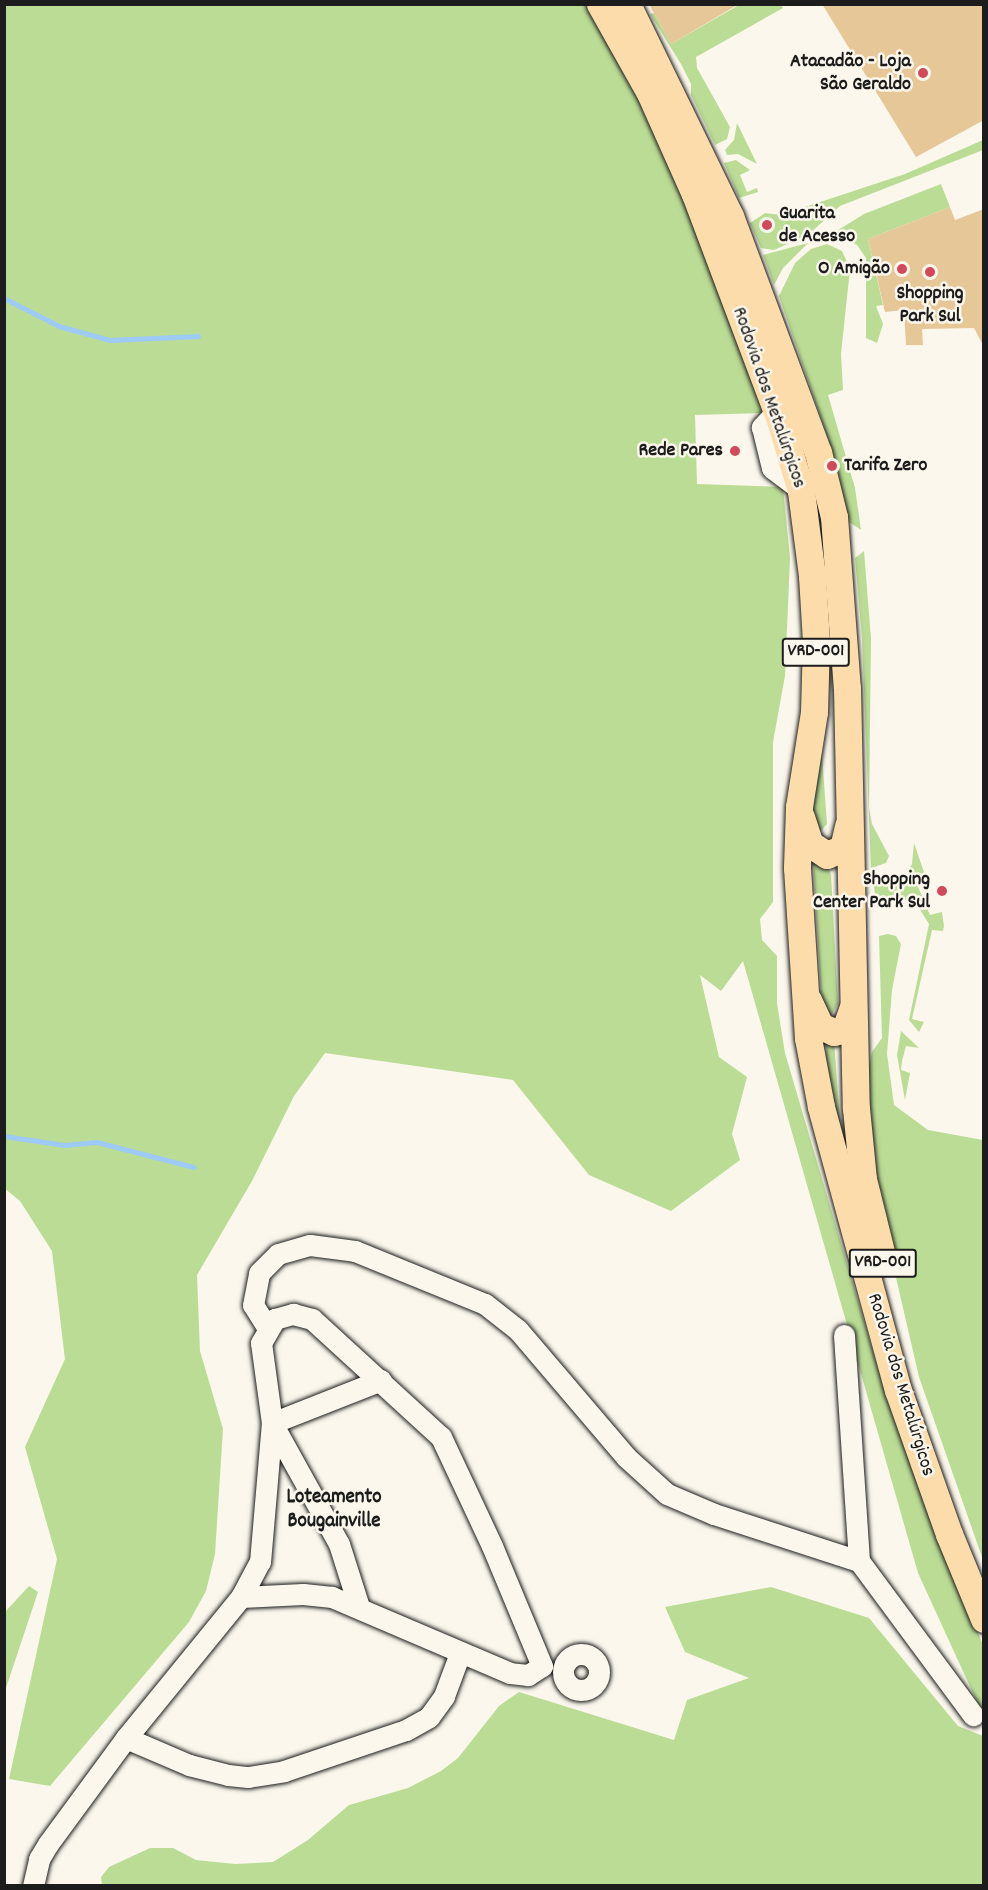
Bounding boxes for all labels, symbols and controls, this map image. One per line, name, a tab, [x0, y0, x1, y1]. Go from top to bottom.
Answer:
place label: Atacadão - Loja São Geraldo	[790, 50, 911, 97]
marker: Atacadão - Loja São Geraldo	[916, 66, 930, 80]
place label: Guarita de Acesso	[779, 202, 855, 249]
marker: Guarita de Acesso	[760, 218, 774, 232]
place label: O Amigão	[818, 257, 890, 281]
marker: O Amigão	[895, 262, 909, 276]
marker: Shopping Park Sul	[923, 265, 937, 279]
place label: Shopping Park Sul	[897, 282, 963, 329]
street label: Rodovia dos Metalúrgicos	[726, 304, 810, 492]
place label: Rede Pares	[639, 439, 723, 463]
marker: Rede Pares	[728, 444, 742, 458]
place label: Tarifa Zero	[844, 454, 927, 478]
marker: Tarifa Zero	[825, 459, 839, 473]
road number: VRD-001	[782, 637, 850, 667]
place label: Shopping Center Park Sul	[813, 868, 930, 915]
marker: Shopping Center Park Sul	[935, 884, 949, 898]
road number: VRD-001	[848, 1248, 918, 1278]
street label: Rodovia dos Metalúrgicos	[861, 1291, 939, 1479]
district label: Loteamento Bougainville	[286, 1485, 382, 1535]

